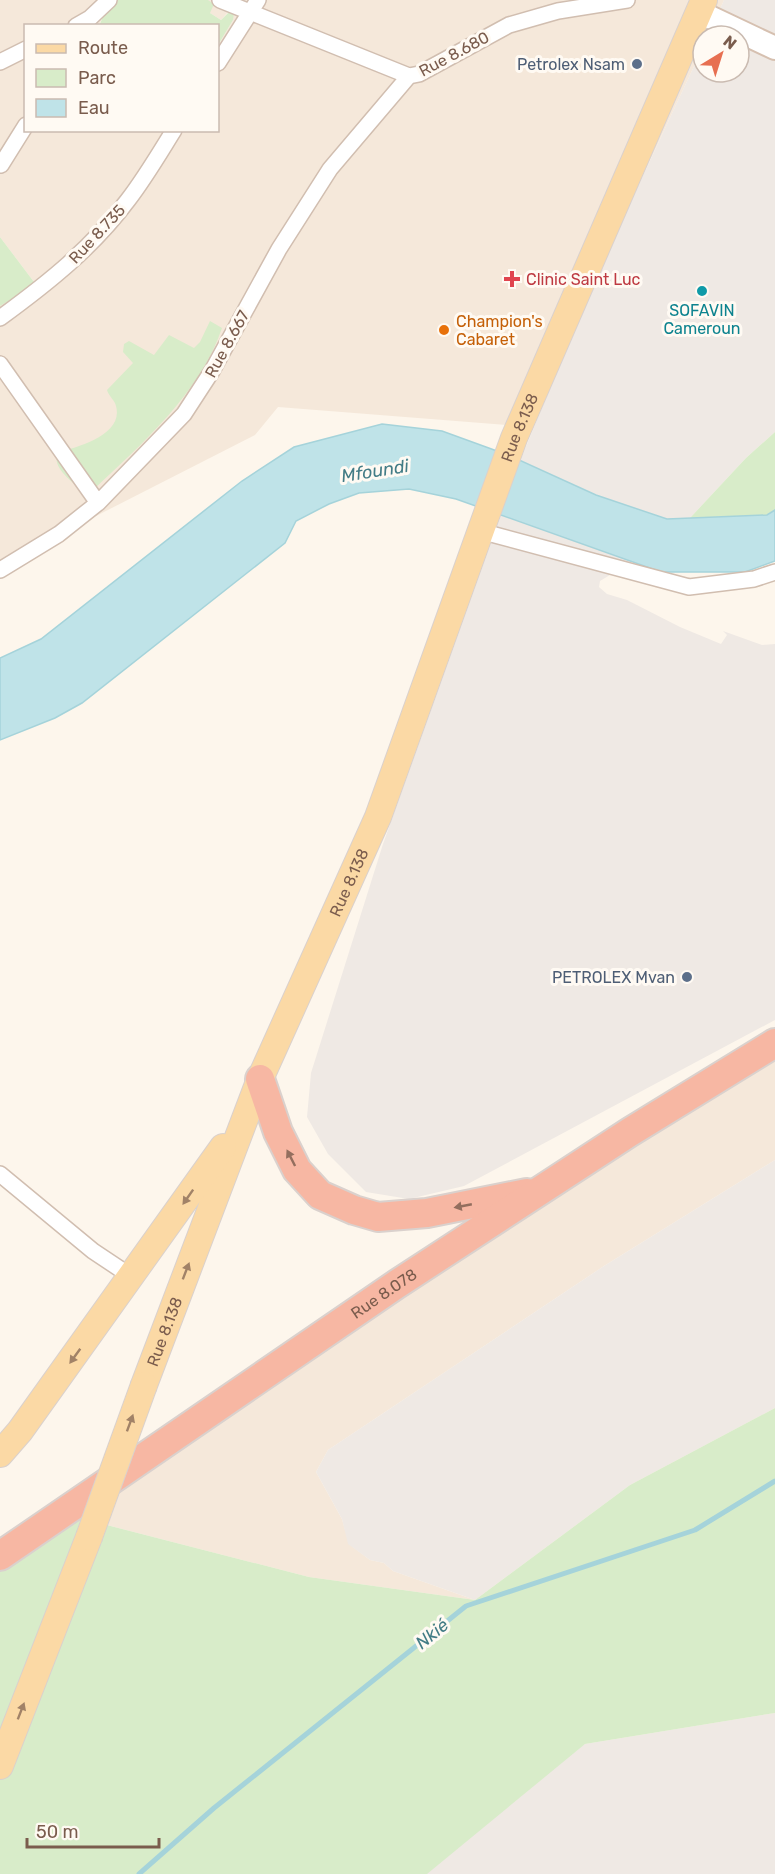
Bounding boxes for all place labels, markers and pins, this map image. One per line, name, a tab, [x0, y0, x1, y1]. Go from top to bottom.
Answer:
place label: Petrolex Nsam	[517, 55, 625, 74]
marker: Petrolex Nsam	[630, 57, 644, 71]
marker: Clinic Saint Luc	[503, 270, 521, 288]
place label: Clinic Saint Luc	[526, 270, 641, 289]
marker: SOFAVIN Cameroun	[695, 284, 709, 298]
place label: SOFAVIN Cameroun	[663, 301, 741, 338]
place label: Champion's Cabaret	[456, 312, 543, 349]
marker: Champion's Cabaret	[437, 323, 451, 337]
place label: PETROLEX Mvan	[552, 968, 675, 987]
marker: PETROLEX Mvan	[680, 970, 694, 984]

